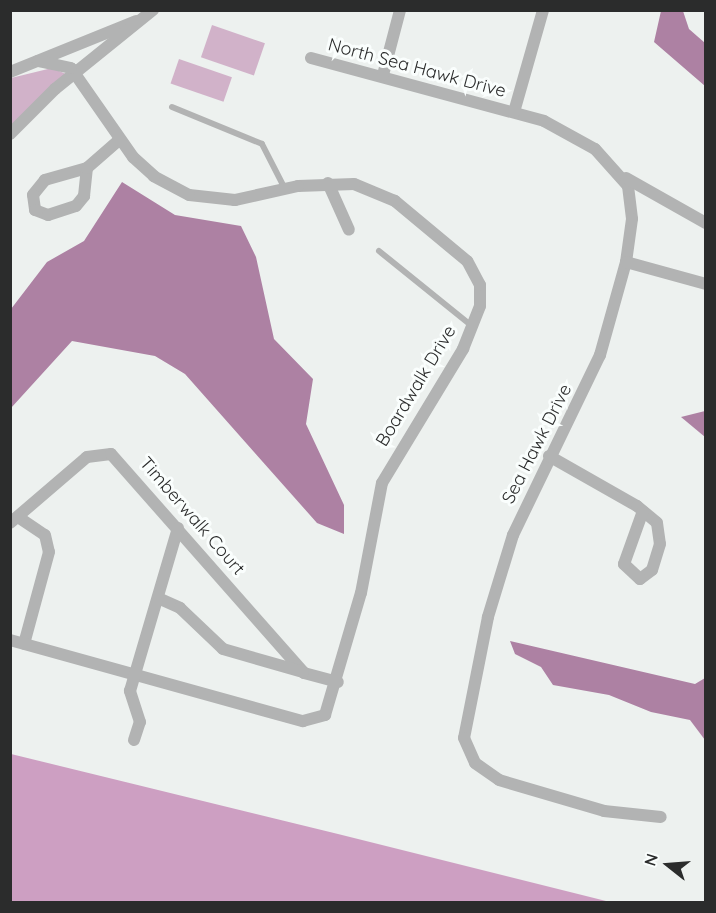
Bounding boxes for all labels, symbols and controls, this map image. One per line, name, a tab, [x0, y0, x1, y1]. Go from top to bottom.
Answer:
street label: North Sea Hawk Drive	[326, 34, 508, 102]
street label: Boardwalk Drive	[371, 322, 461, 450]
street label: Sea Hawk Drive	[498, 381, 576, 507]
street label: Timberwalk Court	[135, 453, 249, 579]
north arrow	[638, 835, 698, 895]
text: N	[640, 851, 662, 868]

